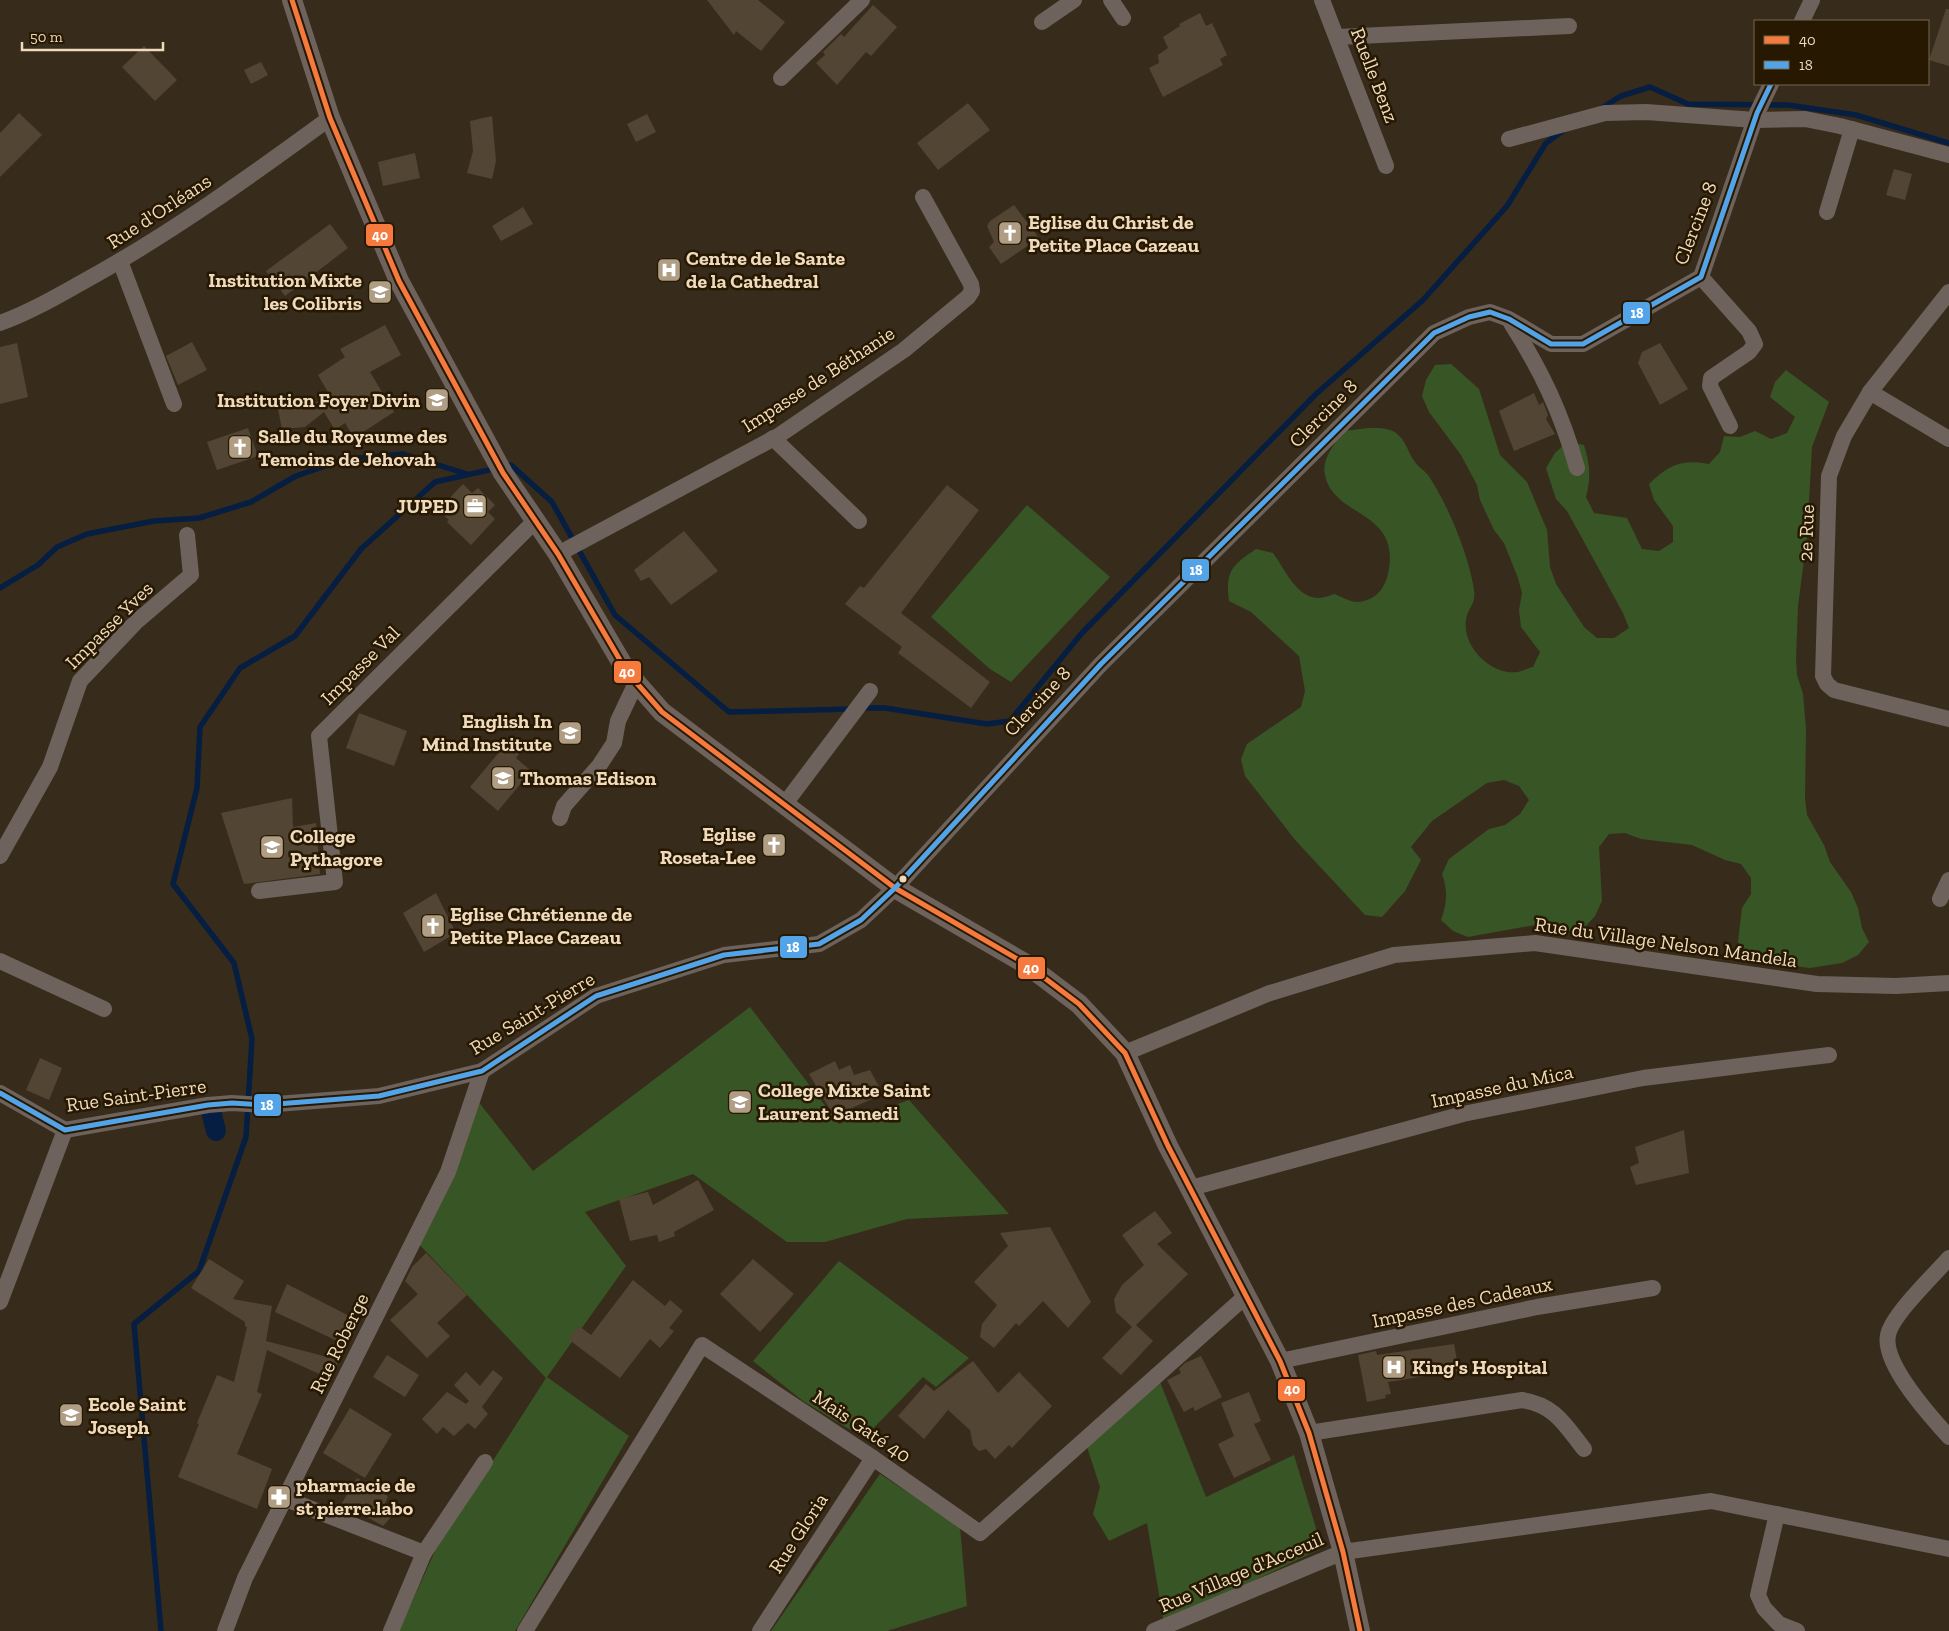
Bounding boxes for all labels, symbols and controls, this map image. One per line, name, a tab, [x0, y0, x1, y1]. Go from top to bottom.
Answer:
scale bar	[22, 20, 164, 52]
legend	[1754, 20, 1929, 85]
street label: Ruelle Benz	[1346, 24, 1404, 126]
text: 50 m	[30, 28, 63, 46]
text: 40	[1799, 31, 1816, 49]
text: 18	[1799, 56, 1813, 74]
street label: Rue d'Orléans	[102, 168, 216, 254]
street label: Clercine 8	[1668, 178, 1722, 268]
place label: Eglise du Christ de Petite Place Cazeau	[1028, 210, 1199, 257]
church icon: Eglise du Christ de Petite Place Cazeau	[997, 220, 1023, 246]
line badge: 40	[365, 223, 394, 247]
text: 40	[372, 227, 388, 244]
place label: Centre de le Sante de la Cathedral	[686, 246, 846, 293]
hospital icon: Centre de le Sante de la Cathedral	[656, 257, 682, 283]
place label: Institution Mixte les Colibris	[208, 268, 362, 315]
school or university icon: Institution Mixte les Colibris	[367, 279, 393, 305]
line badge: 18	[1622, 301, 1651, 325]
text: 18	[1630, 305, 1644, 322]
street label: Impasse de Béthanie	[737, 321, 899, 437]
street label: Clercine 8	[1284, 374, 1362, 452]
school or university icon: Institution Foyer Divin	[424, 387, 450, 413]
place label: Institution Foyer Divin	[217, 388, 420, 412]
place label: Salle du Royaume des Temoins de Jehovah	[258, 424, 447, 471]
church icon: Salle du Royaume des Temoins de Jehovah	[227, 434, 253, 460]
office icon: JUPED	[462, 493, 488, 519]
place label: JUPED	[396, 494, 458, 518]
street label: 2e Rue	[1793, 504, 1819, 562]
line badge: 18	[1181, 558, 1210, 582]
text: 18	[1189, 562, 1203, 579]
street label: Impasse Yves	[60, 576, 158, 674]
street label: Impasse Val	[316, 621, 404, 709]
line badge: 40	[613, 660, 642, 684]
street label: Clercine 8	[999, 661, 1075, 741]
text: 40	[619, 664, 635, 681]
place label: English In Mind Institute	[422, 709, 552, 756]
school or university icon: English In Mind Institute	[557, 720, 583, 746]
school or university icon: Thomas Edison	[490, 765, 516, 791]
place label: Thomas Edison	[520, 766, 657, 790]
place label: Eglise Roseta-Lee	[660, 822, 756, 869]
place label: College Pythagore	[290, 824, 383, 871]
church icon: Eglise Roseta-Lee	[761, 832, 787, 858]
school or university icon: College Pythagore	[259, 834, 285, 860]
unlabelled marker	[898, 874, 908, 884]
place label: Eglise Chrétienne de Petite Place Cazeau	[450, 902, 633, 949]
street label: Rue du Village Nelson Mandela	[1533, 912, 1799, 972]
church icon: Eglise Chrétienne de Petite Place Cazeau	[420, 913, 446, 939]
line badge: 18	[779, 935, 808, 959]
text: 18	[786, 939, 800, 956]
line badge: 40	[1017, 956, 1046, 980]
text: 40	[1023, 960, 1039, 977]
street label: Rue Saint-Pierre	[465, 966, 599, 1060]
street label: Impasse du Mica	[1429, 1059, 1576, 1113]
street label: Rue Saint-Pierre	[64, 1073, 208, 1117]
place label: College Mixte Saint Laurent Samedi	[758, 1078, 931, 1125]
school or university icon: College Mixte Saint Laurent Samedi	[727, 1089, 753, 1115]
line badge: 18	[253, 1093, 282, 1117]
text: 18	[260, 1097, 274, 1114]
street label: Impasse des Cadeaux	[1370, 1271, 1554, 1333]
street label: Rue Roberge	[304, 1289, 374, 1397]
hospital icon: King's Hospital	[1381, 1354, 1407, 1380]
place label: King's Hospital	[1412, 1355, 1548, 1379]
line badge: 40	[1277, 1378, 1306, 1402]
text: 40	[1284, 1381, 1300, 1398]
street label: Maïs Gaté 40	[808, 1384, 916, 1468]
place label: Ecole Saint Joseph	[88, 1392, 187, 1439]
school or university icon: Ecole Saint Joseph	[58, 1402, 84, 1428]
place label: pharmacie de st pierre.labo	[296, 1473, 416, 1520]
pharmacy icon: pharmacie de st pierre.labo	[266, 1484, 292, 1510]
street label: Rue Gloria	[763, 1488, 833, 1578]
street label: Rue Village d'Acceuil	[1155, 1527, 1327, 1617]

